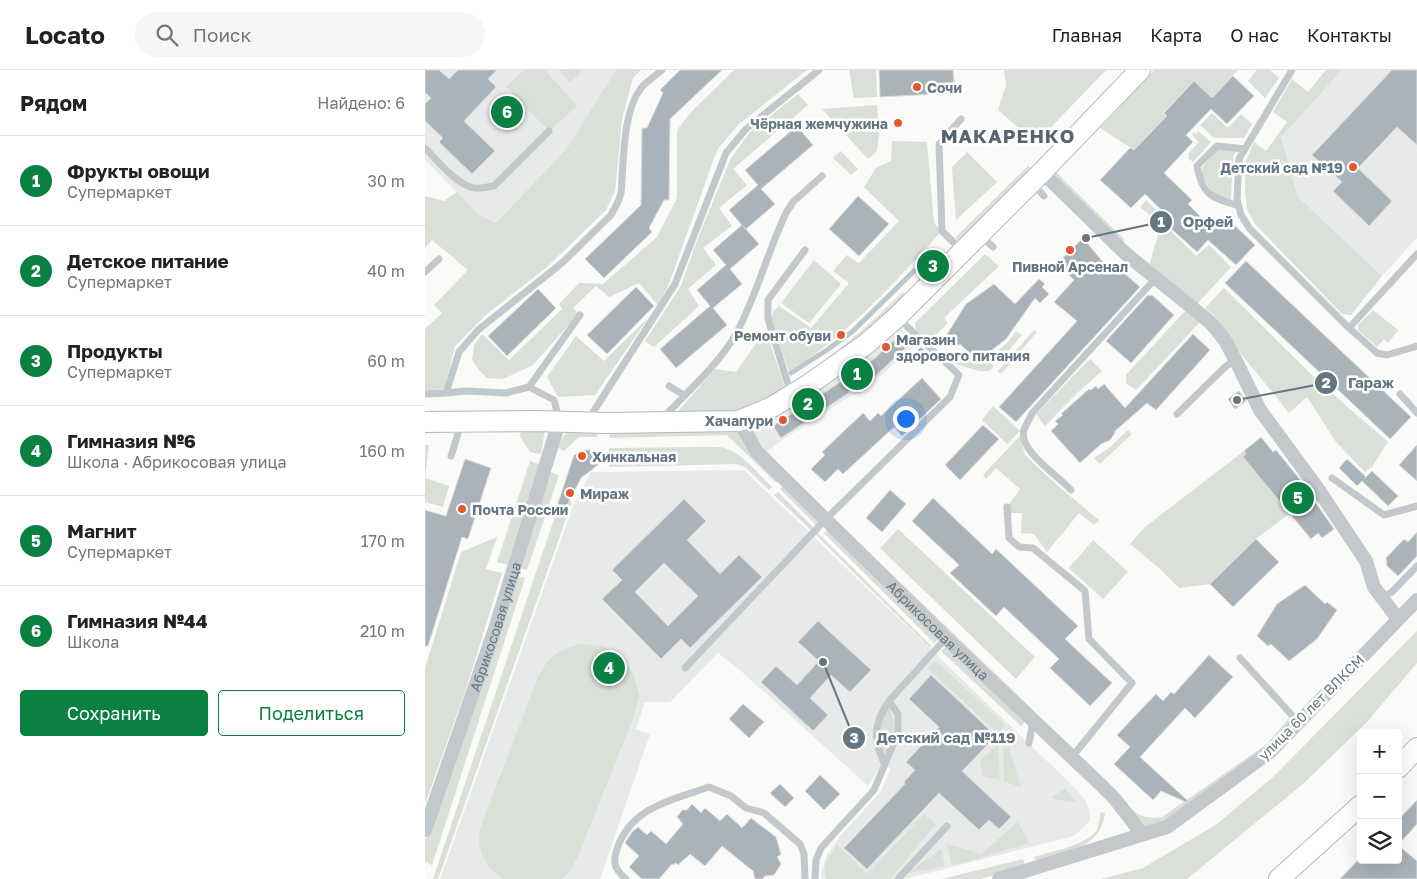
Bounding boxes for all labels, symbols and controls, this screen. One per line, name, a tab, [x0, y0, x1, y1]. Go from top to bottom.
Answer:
search box	[135, 12, 485, 57]
text: Locato	[25, 20, 105, 49]
icon: search	[153, 21, 181, 49]
text: Поиск	[193, 23, 251, 46]
text: Главная	[1052, 24, 1122, 46]
text: Карта	[1150, 24, 1202, 46]
text: О нас	[1230, 24, 1279, 46]
text: Контакты	[1307, 24, 1392, 46]
place label: Сочи	[927, 79, 962, 96]
marker: Сочи	[911, 81, 923, 93]
text: Рядом	[20, 90, 87, 116]
text: Найдено: 6	[317, 93, 405, 113]
pin: 6	[491, 93, 523, 131]
place label: Чёрная жемчужина	[750, 115, 888, 132]
marker: Чёрная жемчужина	[892, 117, 904, 129]
district label: МАКАРЕНКО	[941, 124, 1075, 147]
text: Фрукты овощи	[67, 159, 210, 182]
place label: Детский сад №19	[1220, 159, 1343, 176]
marker: Детский сад №19	[1347, 161, 1359, 173]
text: 1	[32, 171, 40, 191]
text: 30 m	[368, 171, 405, 191]
text: Супермаркет	[67, 182, 172, 202]
callout: Орфей	[1148, 207, 1244, 237]
text: 1	[1157, 212, 1165, 230]
text: Орфей	[1183, 212, 1233, 230]
marker: Пивной Арсенал	[1064, 244, 1076, 256]
pin: 3	[917, 247, 949, 285]
text: Детское питание	[67, 249, 229, 272]
place label: Пивной Арсенал	[1012, 258, 1128, 275]
text: 2	[31, 261, 41, 281]
text: 40 m	[367, 261, 405, 281]
text: Супермаркет	[67, 272, 172, 292]
place label: Ремонт обуви	[734, 327, 831, 344]
marker: Ремонт обуви	[835, 329, 847, 341]
place label: Магазин здорового питания	[896, 331, 1030, 364]
text: Продукты	[67, 339, 163, 362]
marker: Магазин здорового питания	[880, 341, 892, 353]
text: 3	[31, 351, 41, 371]
text: 60 m	[367, 351, 405, 371]
pin: 1	[841, 355, 873, 393]
text: Супермаркет	[67, 362, 172, 382]
callout: Гараж	[1313, 368, 1404, 398]
text: 2	[1321, 373, 1331, 391]
text: Гараж	[1348, 373, 1395, 391]
pin: 2	[792, 385, 824, 423]
your location	[893, 406, 919, 432]
place label: Хачапури	[705, 412, 773, 429]
marker: Хачапури	[777, 414, 789, 426]
text: Гимназия №6	[67, 429, 196, 452]
text: 4	[31, 441, 41, 461]
text: 160 m	[359, 441, 405, 461]
place label: Хинкальная	[592, 448, 676, 465]
marker: Хинкальная	[576, 450, 588, 462]
text: Школа · Абрикосовая улица	[67, 452, 287, 472]
pin: 5	[1282, 479, 1314, 517]
place label: Мираж	[580, 485, 630, 502]
marker: Мираж	[564, 487, 576, 499]
place label: Почта России	[472, 501, 568, 518]
marker: Почта России	[456, 503, 468, 515]
text: Магнит	[67, 519, 137, 542]
text: 5	[31, 531, 41, 551]
text: 170 m	[361, 531, 405, 551]
text: Супермаркет	[67, 542, 172, 562]
street label: Абрикосовая улица	[465, 560, 524, 694]
street label: Абрикосовая улица	[884, 577, 993, 683]
text: Гимназия №44	[67, 609, 208, 632]
text: 6	[31, 621, 41, 641]
text: 210 m	[360, 621, 405, 641]
text: Школа	[67, 632, 119, 652]
pin: 4	[593, 649, 625, 687]
street label: улица 60 лет ВЛКСМ	[1255, 651, 1367, 763]
button: Сохранить	[20, 690, 208, 736]
button: Поделиться	[218, 690, 405, 736]
callout: Детский сад №119	[841, 723, 1025, 753]
text: 3	[849, 728, 859, 746]
text: Детский сад №119	[876, 728, 1016, 746]
map controls	[1357, 729, 1402, 864]
button: +	[1357, 729, 1402, 774]
button: −	[1357, 774, 1402, 819]
button: layers	[1357, 819, 1402, 864]

